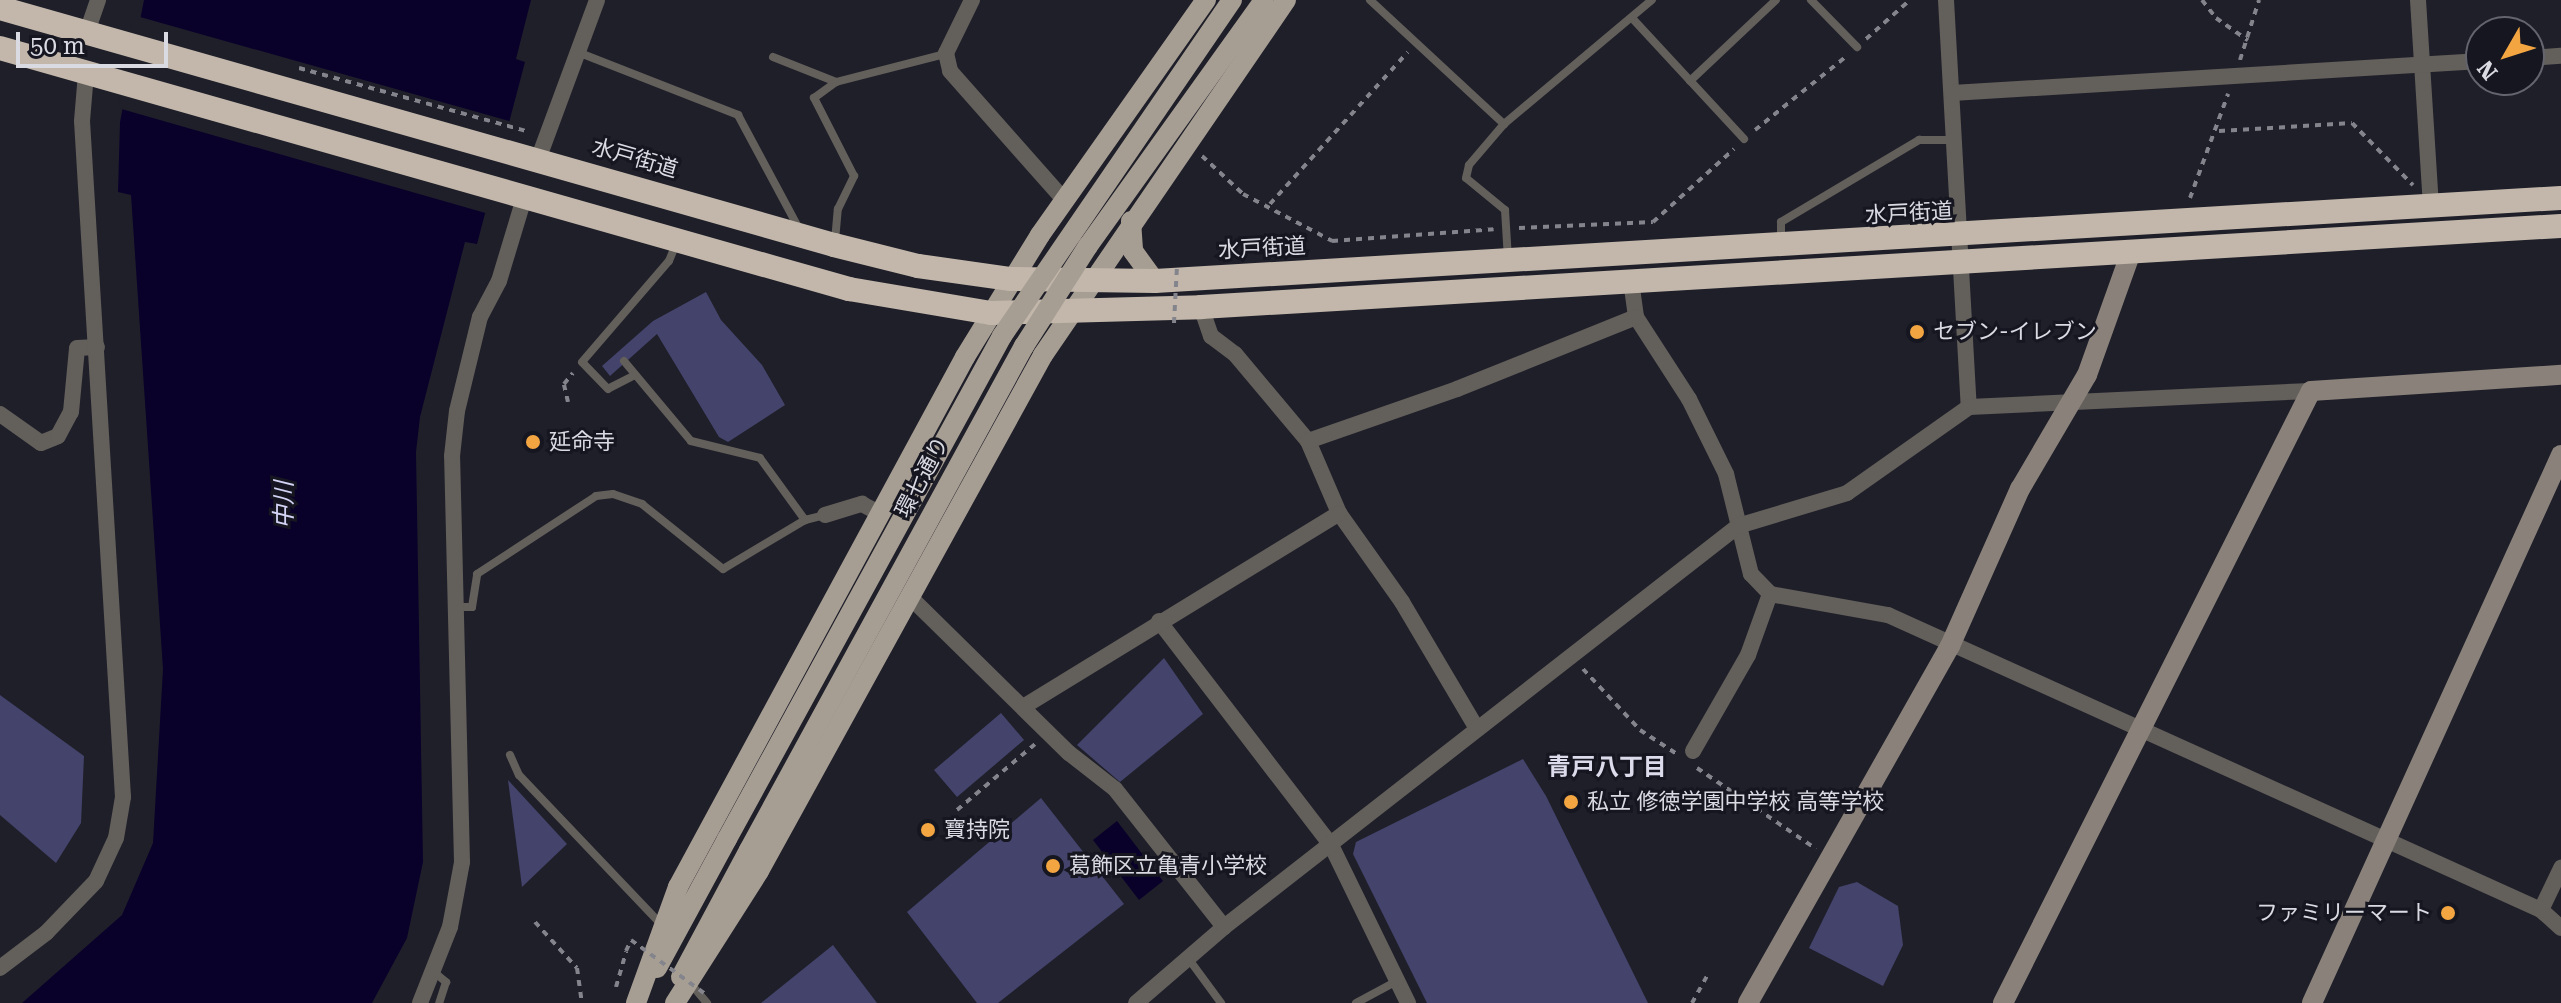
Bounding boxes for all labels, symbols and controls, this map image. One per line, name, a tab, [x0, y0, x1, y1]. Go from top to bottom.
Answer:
scale bar	[20, 16, 172, 66]
north arrow	[2465, 16, 2545, 96]
text: 50 m	[30, 32, 85, 60]
text: N	[2472, 56, 2503, 85]
street label: 水戸街道	[589, 133, 681, 183]
street label: 水戸街道	[1864, 198, 1954, 228]
street label: 水戸街道	[1217, 233, 1307, 263]
place label: セブン-イレブン	[1933, 319, 2097, 345]
marker: セブン-イレブン	[1908, 323, 1926, 341]
place label: 延命寺	[549, 429, 615, 455]
street label: 環七通り	[890, 432, 954, 522]
marker: 延命寺	[524, 433, 542, 451]
water label: 中川	[271, 481, 299, 529]
district label: 青戸八丁目	[1547, 754, 1667, 782]
place label: 私立 修徳学園中学校 高等学校	[1587, 789, 1884, 815]
marker: 私立 修徳学園中学校 高等学校	[1562, 793, 1580, 811]
place label: 寶持院	[944, 817, 1010, 843]
marker: 寶持院	[919, 821, 937, 839]
place label: 葛飾区立亀青小学校	[1069, 853, 1267, 879]
marker: 葛飾区立亀青小学校	[1044, 857, 1062, 875]
place label: ファミリーマート	[2256, 900, 2432, 926]
marker: ファミリーマート	[2439, 904, 2457, 922]

